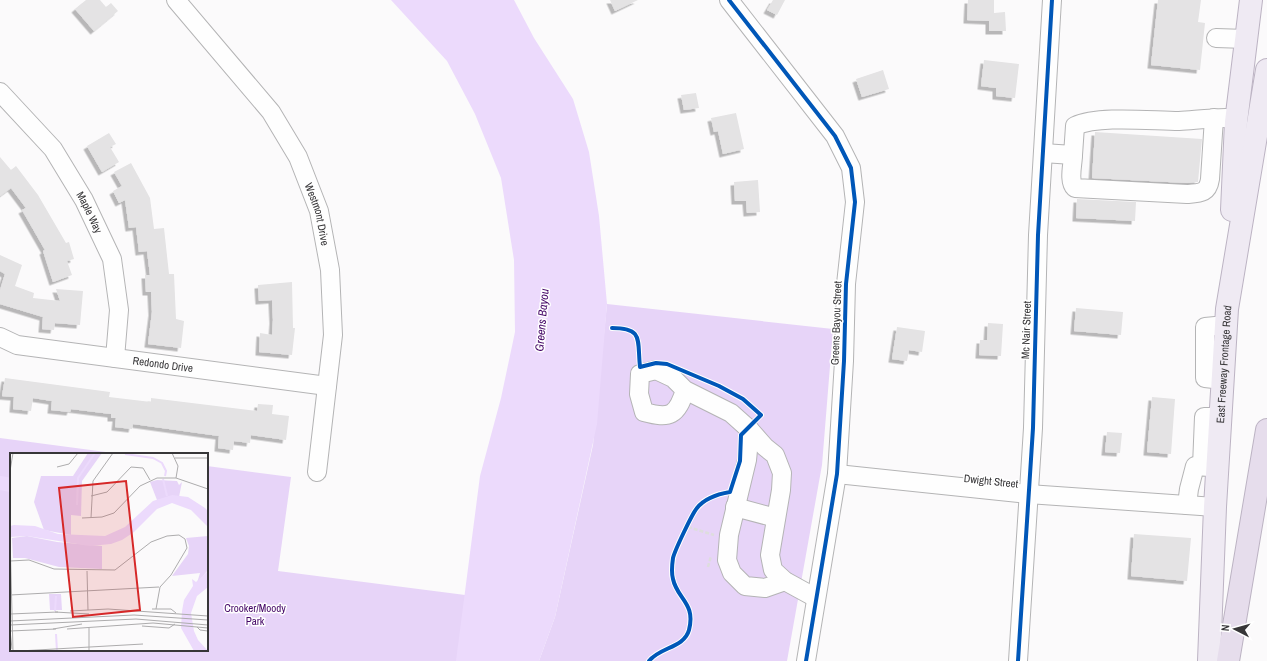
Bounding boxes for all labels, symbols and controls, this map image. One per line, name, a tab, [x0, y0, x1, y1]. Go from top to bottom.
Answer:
street label: Westmont Drive	[302, 181, 332, 247]
street label: Maple Way	[73, 189, 106, 236]
street label: Greens Bayou Street	[828, 280, 844, 365]
water label: Greens Bayou	[531, 287, 553, 352]
street label: Mc Nair Street	[1018, 300, 1034, 359]
street label: East Freeway Frontage Road	[1213, 304, 1234, 424]
street label: Redondo Drive	[132, 353, 194, 375]
inset map	[10, 453, 208, 651]
street label: Dwight Street	[963, 471, 1019, 491]
park label: Crooker/Moody Park	[224, 601, 286, 628]
north arrow	[1215, 609, 1255, 649]
text: N	[1218, 624, 1232, 632]

